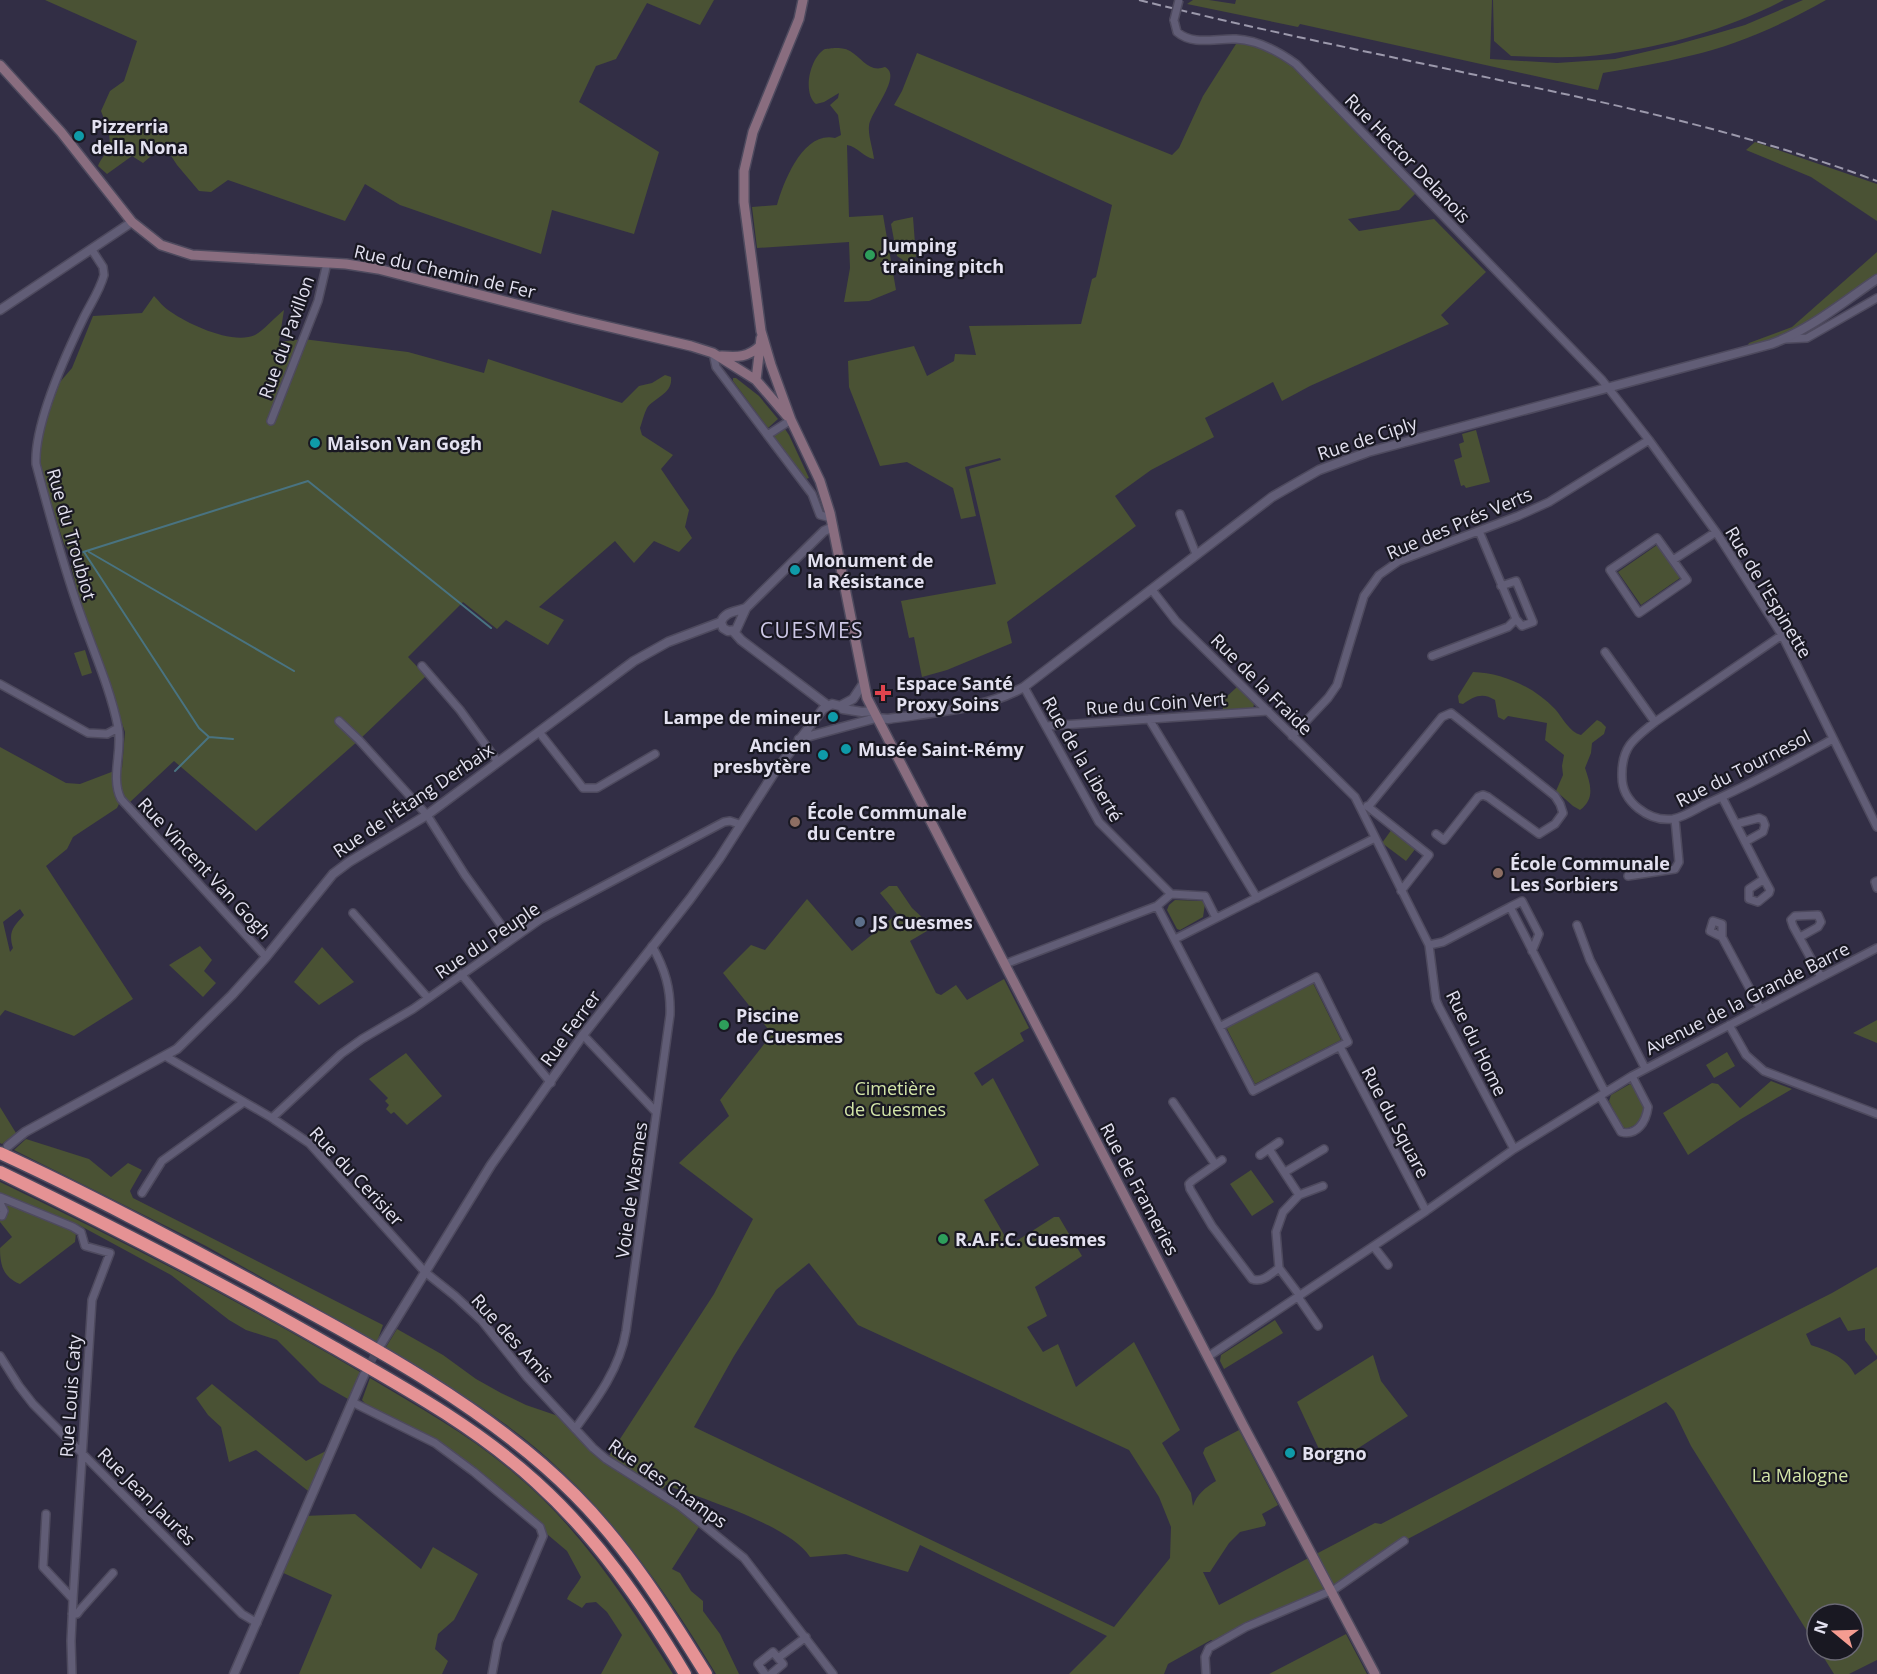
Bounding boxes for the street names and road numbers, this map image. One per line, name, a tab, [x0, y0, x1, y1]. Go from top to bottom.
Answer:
street label: Rue Hector Delanois	[1340, 88, 1476, 228]
street label: Rue du Chemin de Fer	[352, 238, 539, 304]
street label: Rue du Pavillon	[253, 272, 319, 402]
street label: Rue de Ciply	[1314, 410, 1421, 465]
street label: Rue du Troubiot	[42, 466, 102, 602]
street label: Rue des Prés Verts	[1382, 481, 1536, 565]
street label: Rue de l'Espinette	[1720, 522, 1818, 662]
street label: Rue de la Fraide	[1206, 628, 1318, 740]
street label: Rue du Coin Vert	[1085, 686, 1227, 720]
street label: Rue de la Liberté	[1037, 692, 1129, 826]
street label: Rue du Tournesol	[1672, 724, 1814, 812]
street label: Rue de l'Étang Derbaix	[328, 737, 498, 863]
street label: Rue Vincent Van Gogh	[133, 792, 277, 944]
street label: Rue du Peuple	[430, 896, 544, 984]
street label: Avenue de la Grande Barre	[1641, 936, 1853, 1060]
street label: Rue Ferrer	[534, 985, 606, 1071]
street label: Rue du Home	[1441, 986, 1513, 1100]
street label: Rue du Square	[1357, 1062, 1435, 1182]
street label: Rue de Frameries	[1095, 1119, 1185, 1259]
street label: Voie de Wasmes	[610, 1120, 652, 1260]
street label: Rue du Cerisier	[305, 1121, 410, 1231]
street label: Rue des Amis	[466, 1288, 560, 1388]
street label: Rue Louis Caty	[54, 1333, 86, 1458]
street label: Rue des Champs	[604, 1433, 732, 1533]
street label: Rue Jean Jaurès	[93, 1442, 201, 1550]

